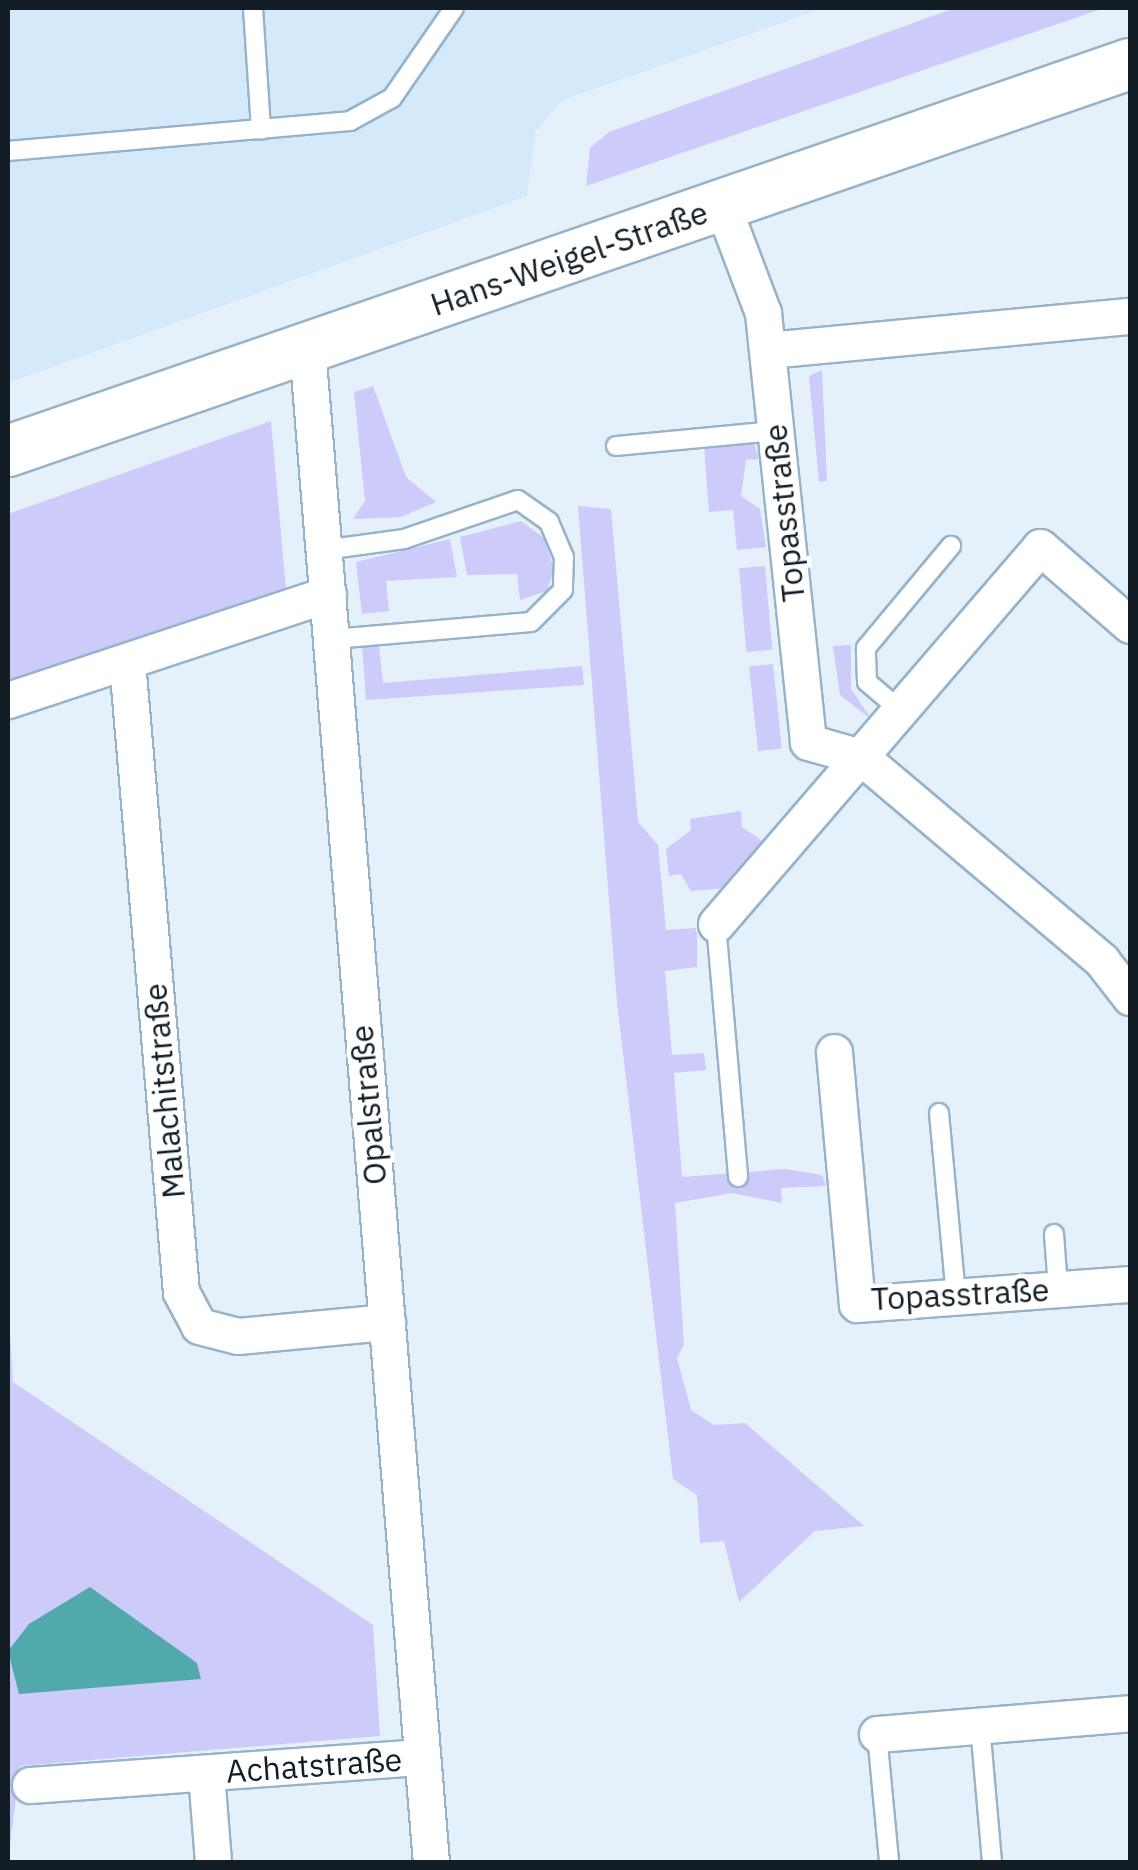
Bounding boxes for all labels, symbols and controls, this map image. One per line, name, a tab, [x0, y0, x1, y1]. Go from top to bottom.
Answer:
street label: Hans-Weigel-Straße	[425, 193, 713, 323]
street label: Topasstraße	[756, 422, 812, 604]
street label: Malachitstraße	[135, 982, 193, 1200]
street label: Opalstraße	[342, 1023, 394, 1187]
street label: Topasstraße	[870, 1270, 1050, 1318]
street label: Achatstraße	[225, 1740, 403, 1790]

